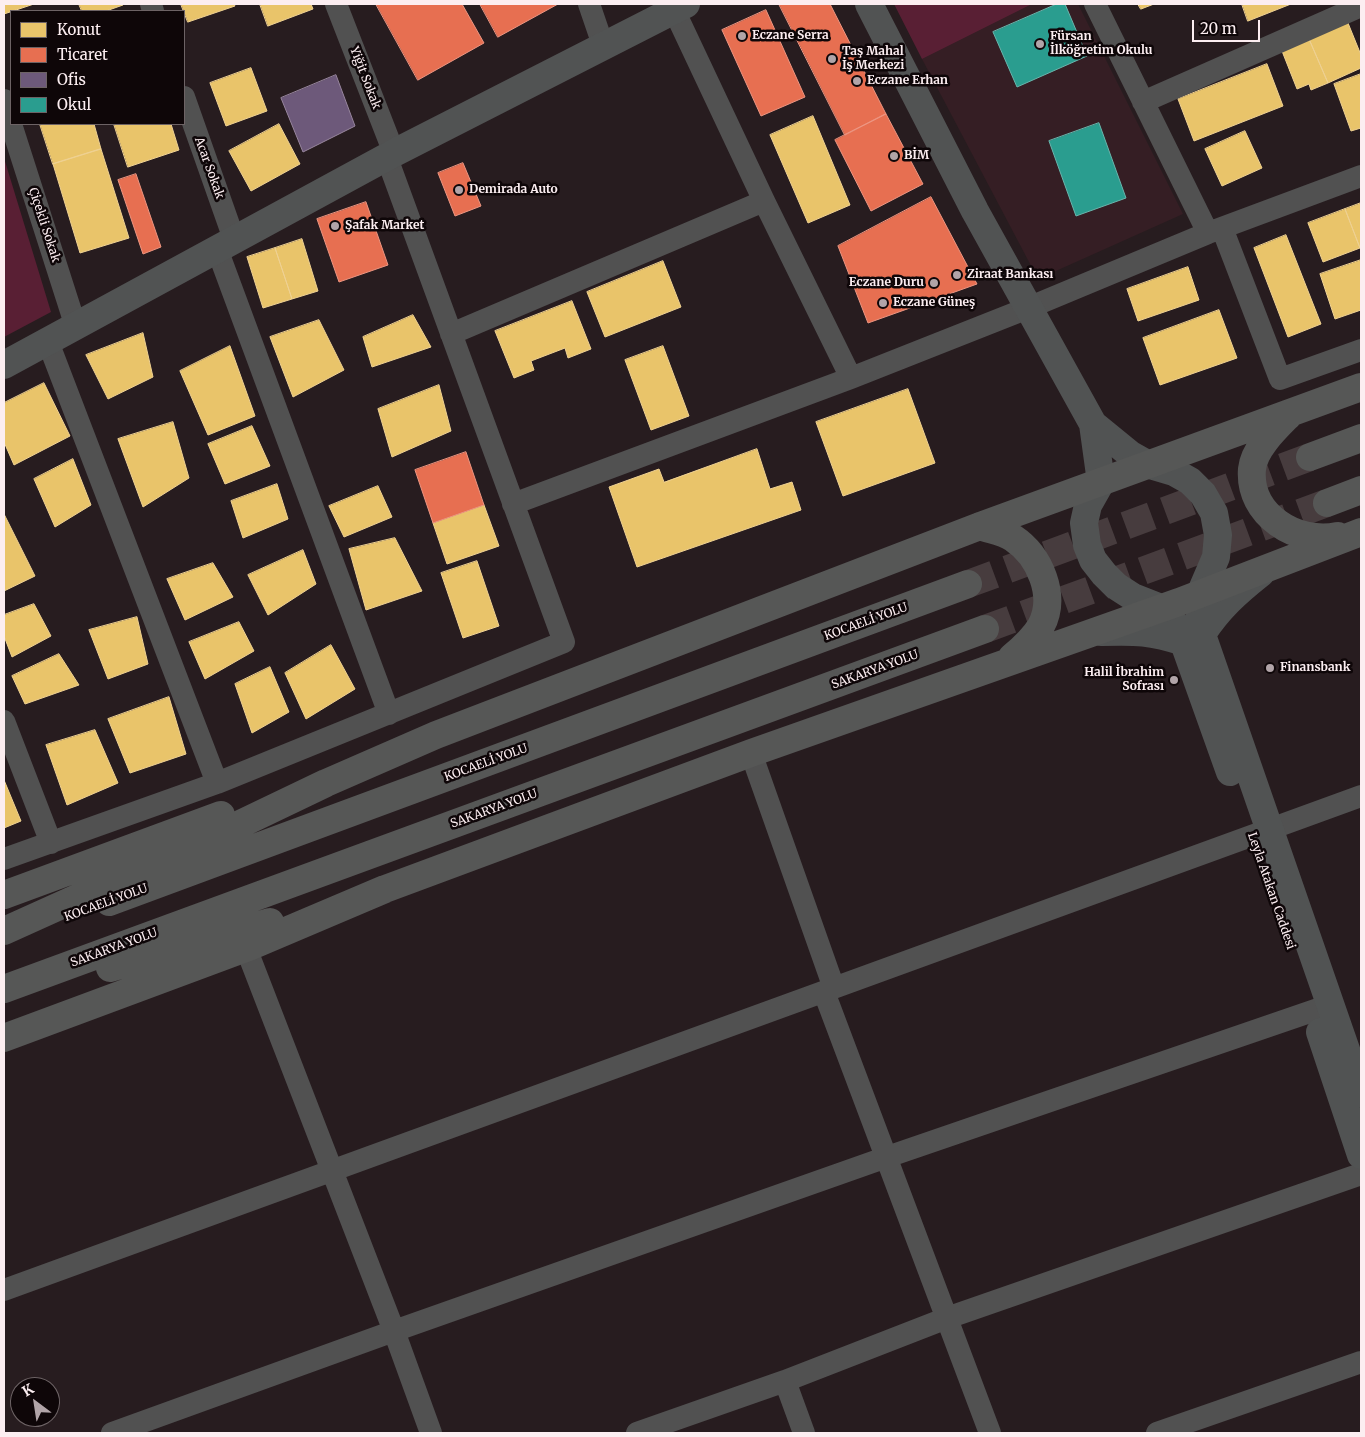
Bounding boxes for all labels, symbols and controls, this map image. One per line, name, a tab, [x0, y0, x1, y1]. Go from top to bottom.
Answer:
legend	[10, 10, 185, 125]
scale bar	[1195, 10, 1262, 42]
text: 20 m	[1200, 19, 1237, 38]
text: Konut	[57, 20, 101, 39]
place label: Eczane Serra	[752, 29, 829, 43]
marker: Eczane Serra	[736, 30, 748, 42]
place label: Fürsan İlköğretim Okulu	[1050, 30, 1152, 58]
marker: Fürsan İlköğretim Okulu	[1034, 38, 1046, 50]
text: Ticaret	[57, 45, 108, 64]
street label: Yiğit Sokak	[347, 45, 383, 111]
place label: Taş Mahal İş Merkezi	[842, 45, 904, 73]
marker: Taş Mahal İş Merkezi	[826, 53, 838, 65]
text: Ofis	[57, 70, 86, 89]
place label: Eczane Erhan	[867, 74, 948, 88]
marker: Eczane Erhan	[851, 75, 863, 87]
text: Okul	[57, 95, 91, 114]
street label: Acar Sokak	[191, 135, 227, 201]
place label: BİM	[904, 149, 929, 163]
marker: BİM	[888, 150, 900, 162]
place label: Demirada Auto	[469, 183, 558, 197]
marker: Demirada Auto	[453, 184, 465, 196]
street label: Çiçekli Sokak	[25, 186, 63, 264]
place label: Şafak Market	[345, 219, 424, 233]
marker: Şafak Market	[329, 220, 341, 232]
place label: Ziraat Bankası	[967, 268, 1053, 282]
marker: Ziraat Bankası	[951, 269, 963, 281]
place label: Eczane Duru	[849, 276, 924, 290]
marker: Eczane Duru	[928, 277, 940, 289]
place label: Eczane Güneş	[893, 296, 975, 310]
marker: Eczane Güneş	[877, 297, 889, 309]
street label: KOCAELİ YOLU	[822, 600, 910, 644]
street label: SAKARYA YOLU	[830, 648, 920, 692]
place label: Finansbank	[1280, 661, 1350, 675]
marker: Finansbank	[1264, 662, 1276, 674]
place label: Halil İbrahim Sofrası	[1084, 666, 1164, 694]
marker: Halil İbrahim Sofrası	[1168, 674, 1180, 686]
street label: KOCAELİ YOLU	[442, 741, 530, 785]
street label: SAKARYA YOLU	[449, 787, 539, 831]
street label: Leyla Atakan Caddesi	[1244, 831, 1298, 951]
street label: KOCAELİ YOLU	[62, 881, 150, 925]
street label: SAKARYA YOLU	[69, 926, 159, 970]
north arrow	[10, 1377, 60, 1427]
text: K	[19, 1380, 37, 1400]

